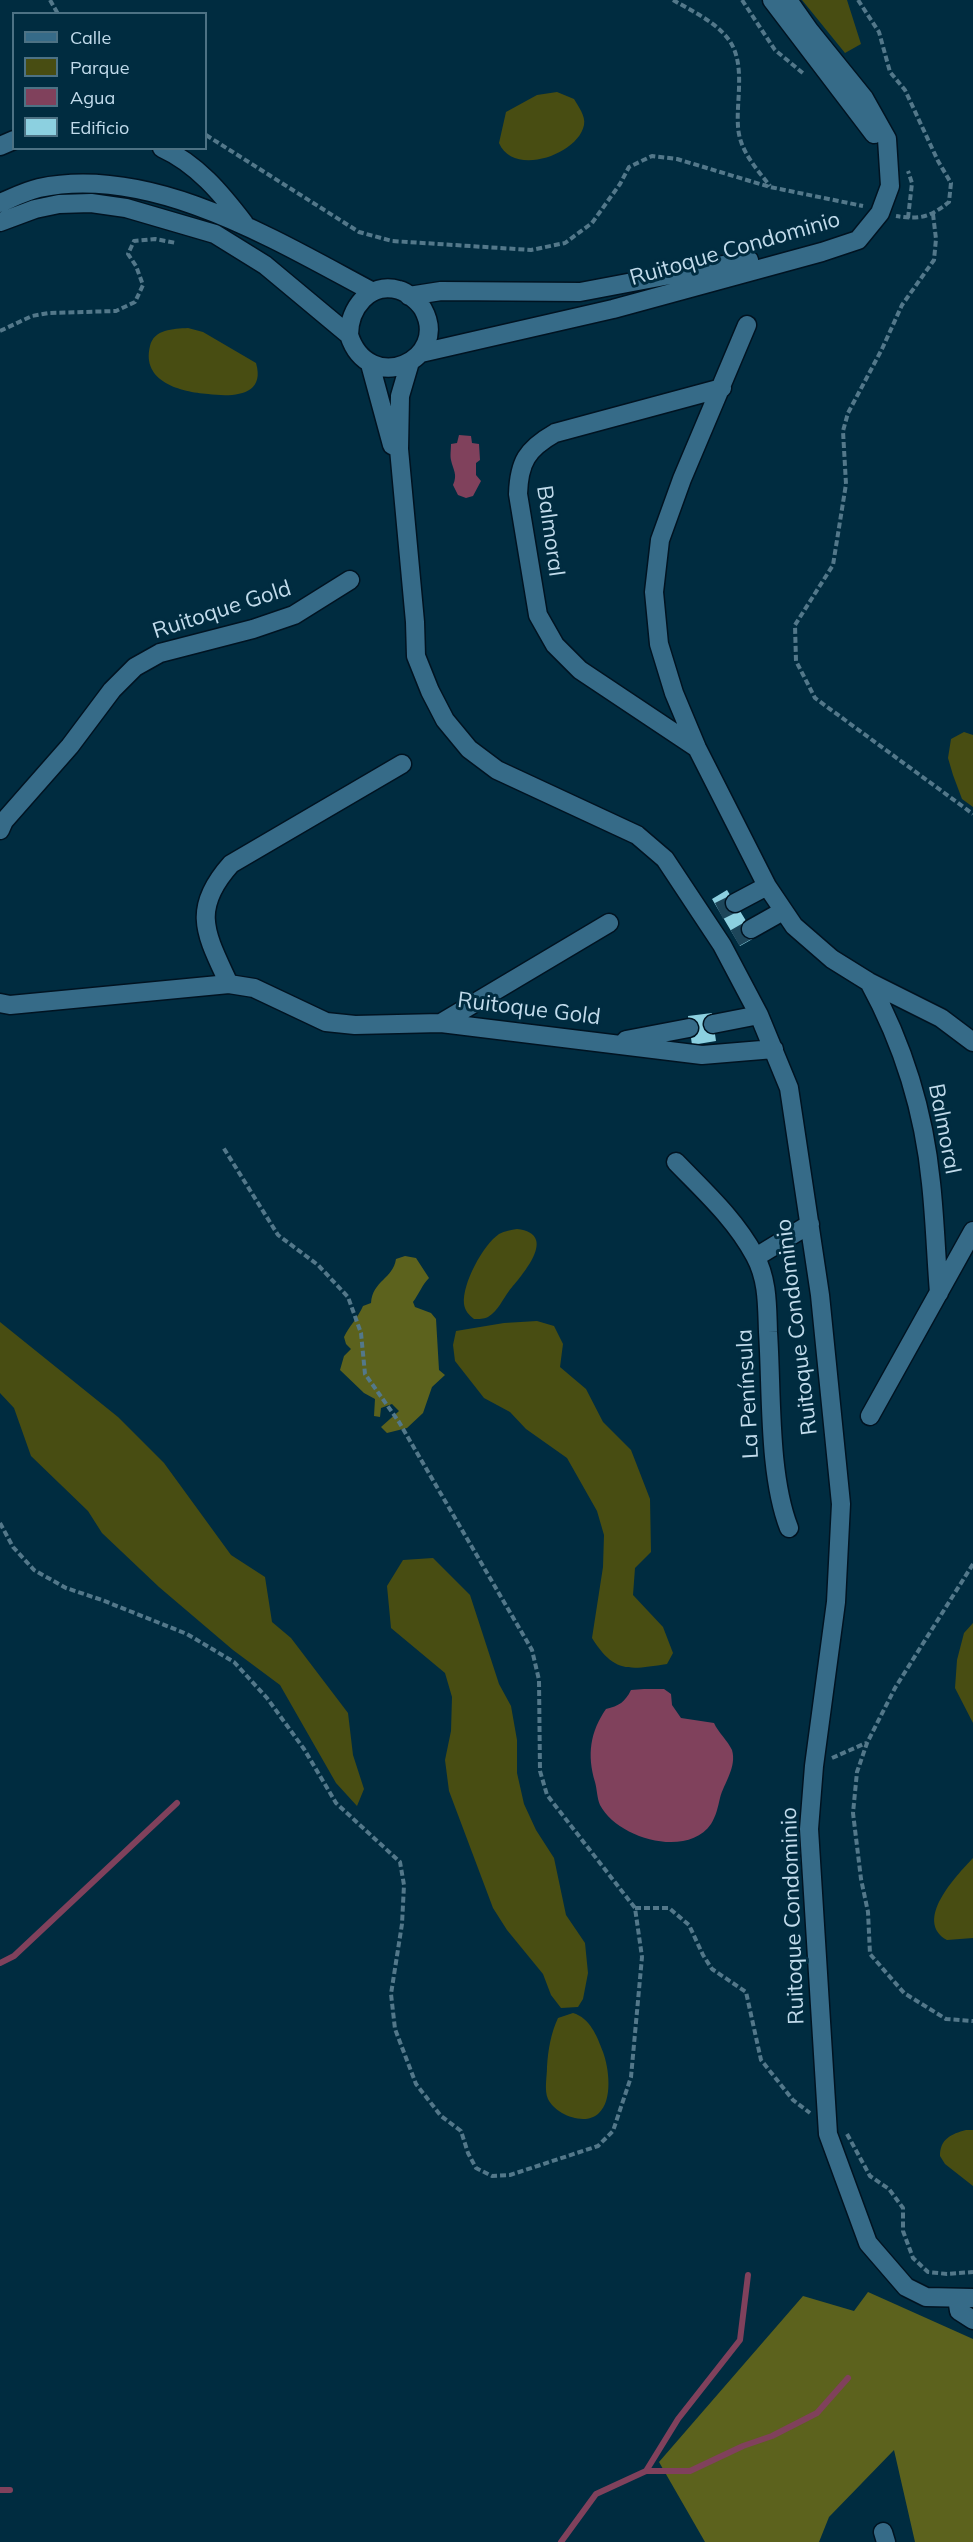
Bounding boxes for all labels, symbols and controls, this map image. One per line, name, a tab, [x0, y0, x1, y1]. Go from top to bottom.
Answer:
legend	[12, 12, 207, 150]
text: Calle	[70, 26, 111, 49]
text: Parque	[70, 56, 129, 79]
text: Agua	[70, 86, 115, 109]
text: Edificio	[70, 116, 129, 139]
street label: Ruitoque Condominio	[627, 206, 843, 292]
street label: Balmoral	[531, 484, 569, 578]
street label: Ruitoque Gold	[149, 575, 295, 645]
street label: Ruitoque Gold	[456, 987, 602, 1031]
street label: Balmoral	[922, 1082, 966, 1176]
street label: Ruitoque Condominio	[771, 1217, 823, 1437]
street label: La Península	[731, 1329, 765, 1459]
street label: Ruitoque Condominio	[776, 1807, 810, 2025]

